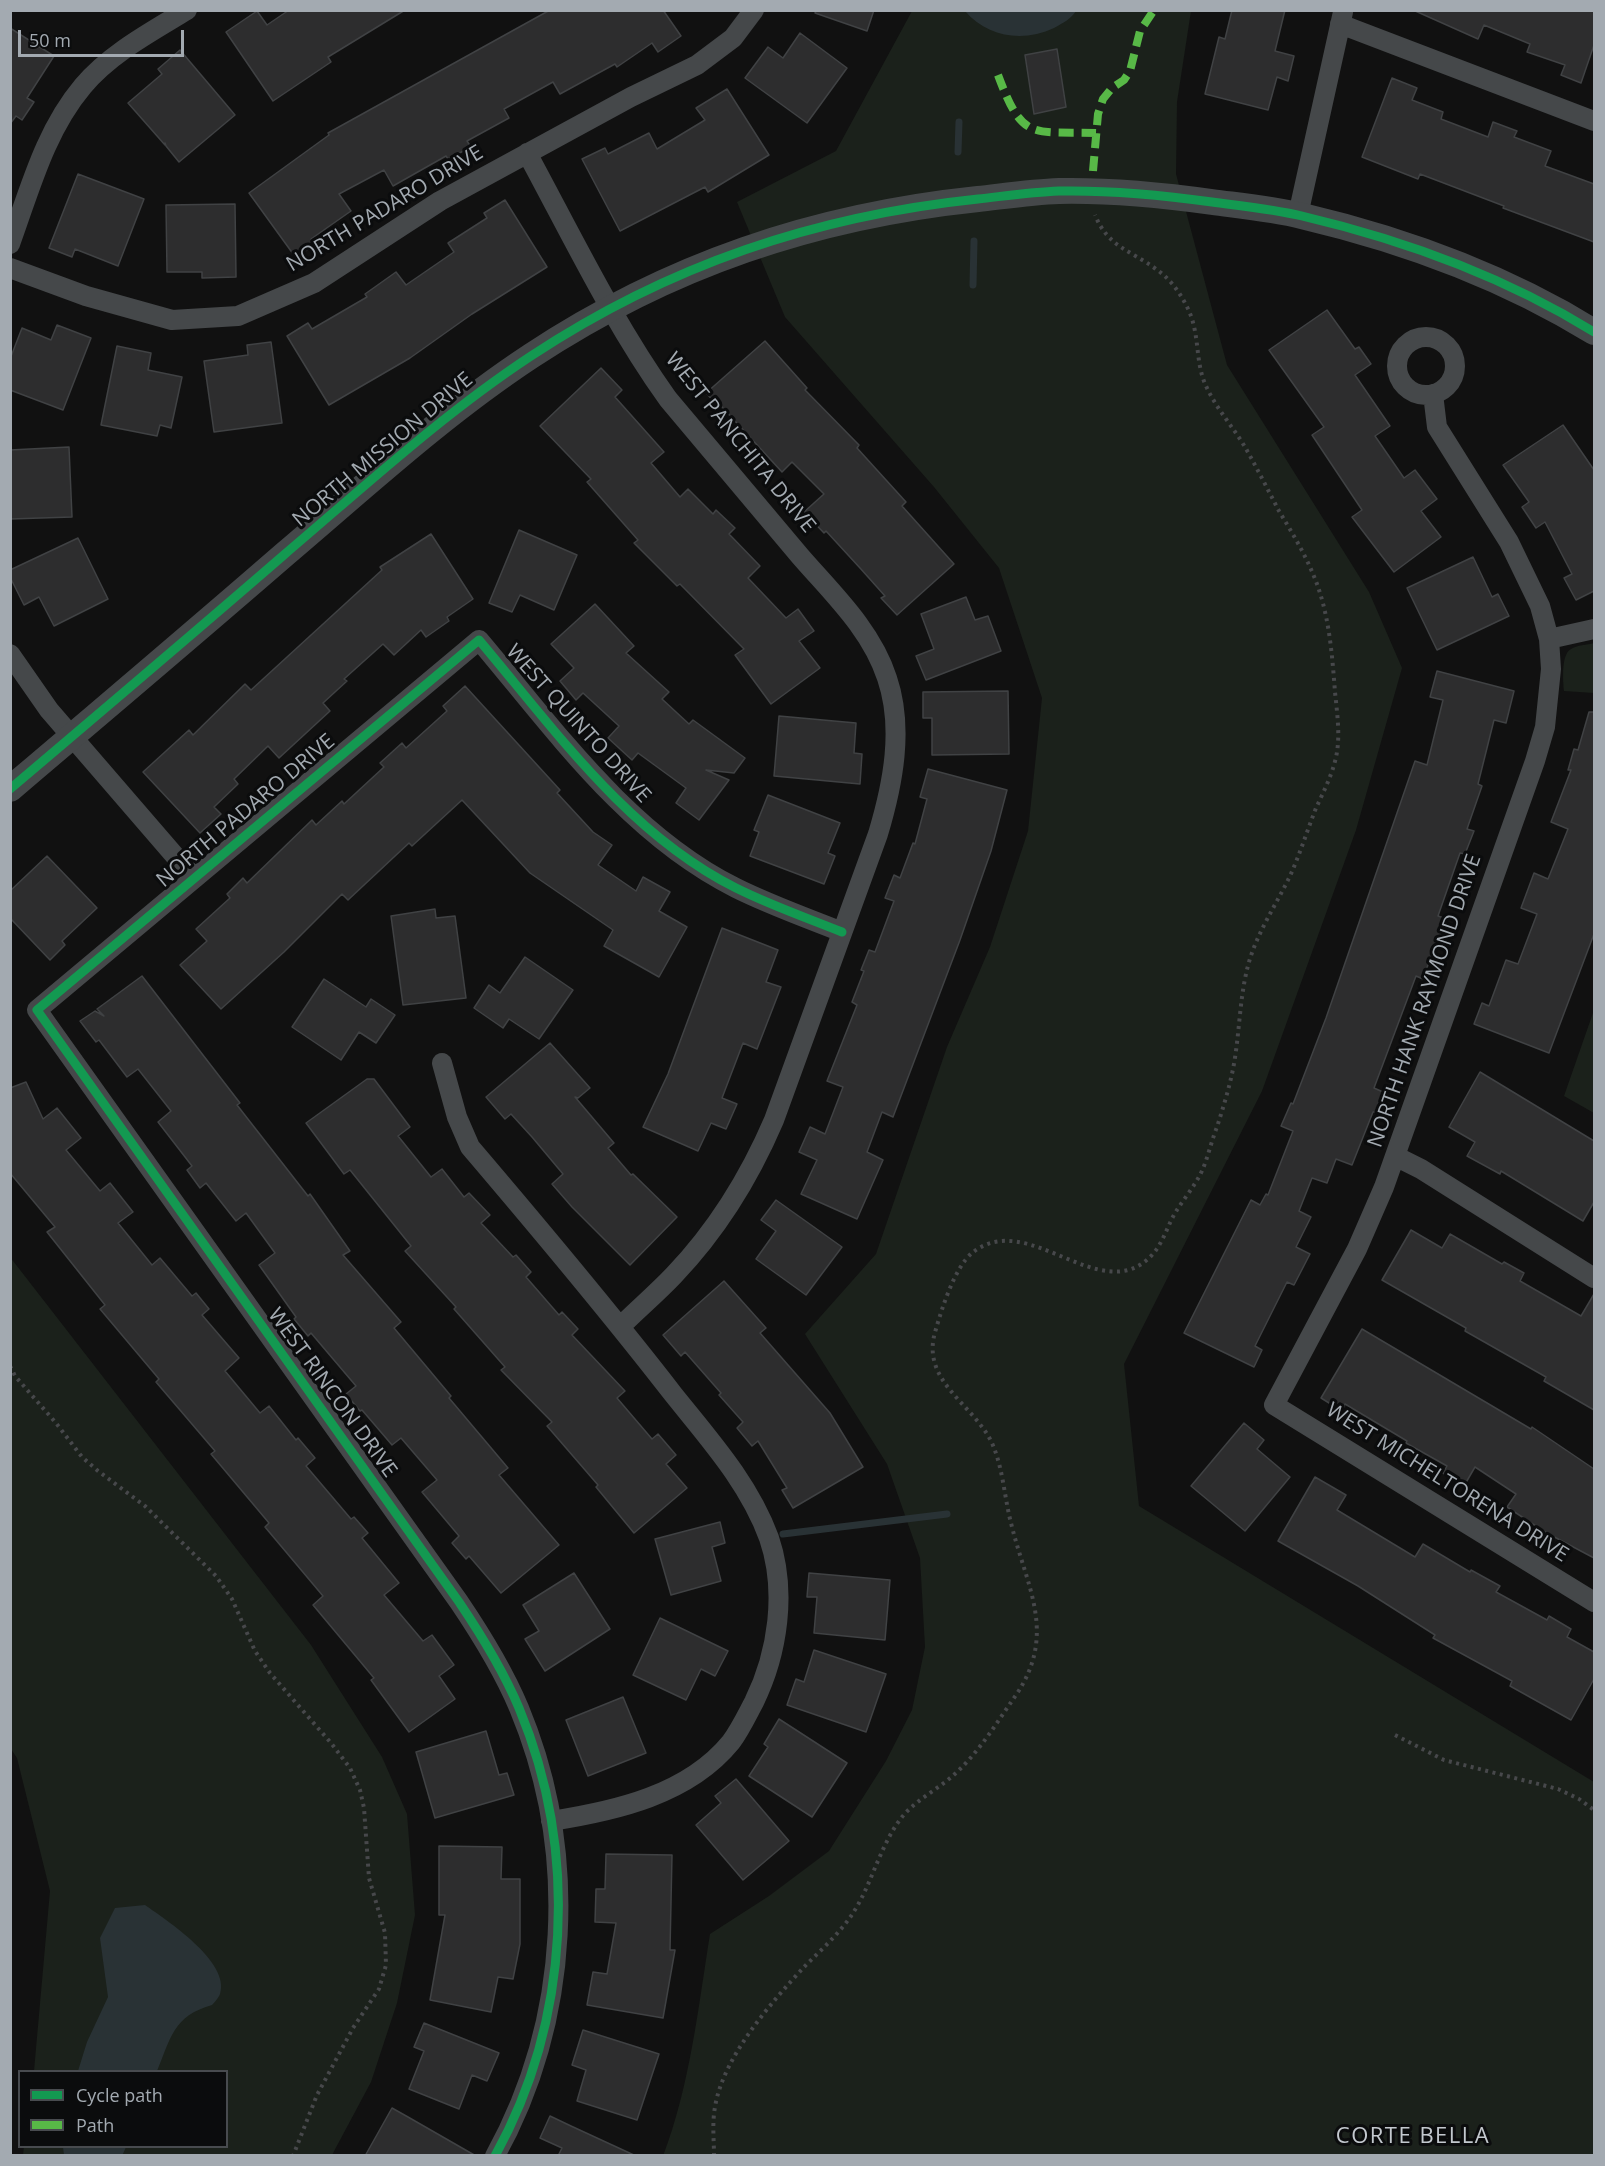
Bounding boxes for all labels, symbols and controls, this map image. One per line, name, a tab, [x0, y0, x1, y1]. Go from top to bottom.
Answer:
scale bar	[21, 18, 188, 56]
text: 50 m	[29, 28, 71, 52]
street label: NORTH PADARO DRIVE	[282, 140, 488, 278]
street label: WEST PANCHITA DRIVE	[660, 348, 820, 538]
street label: NORTH MISSION DRIVE	[288, 367, 478, 533]
street label: WEST QUINTO DRIVE	[500, 640, 656, 808]
street label: NORTH PADARO DRIVE	[152, 729, 340, 893]
street label: NORTH HANK RAYMOND DRIVE	[1363, 851, 1487, 1151]
street label: WEST RINCON DRIVE	[262, 1303, 402, 1483]
street label: WEST MICHELTORENA DRIVE	[1321, 1398, 1573, 1568]
legend	[18, 2070, 228, 2148]
text: Cycle path	[76, 2083, 163, 2107]
text: Path	[76, 2113, 114, 2137]
district label: CORTE BELLA	[1336, 2124, 1490, 2150]

